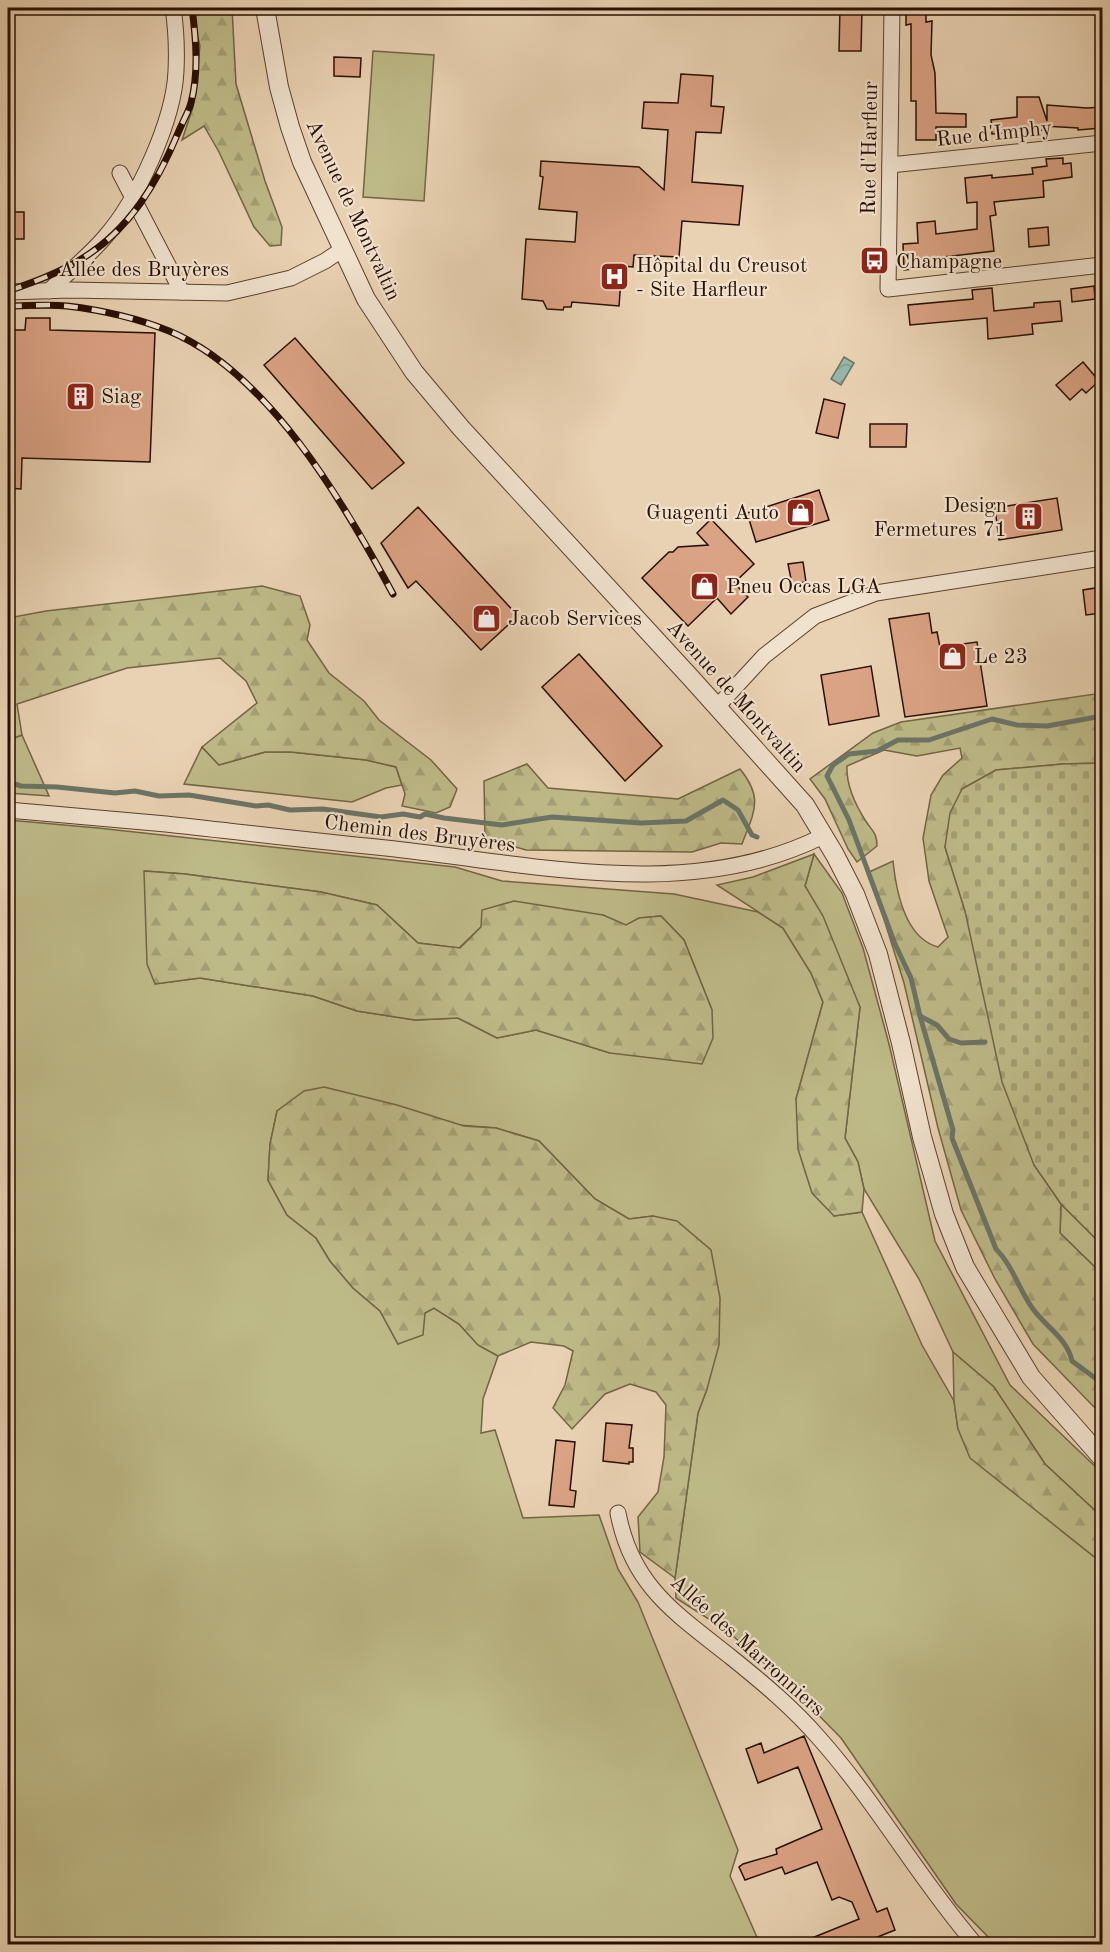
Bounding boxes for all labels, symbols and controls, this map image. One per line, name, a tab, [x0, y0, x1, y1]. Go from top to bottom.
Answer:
street label: Rue d'Harfleur	[859, 80, 882, 215]
street label: Avenue de Montvaltin	[302, 117, 404, 304]
street label: Rue d'Imphy	[935, 118, 1053, 151]
bus stop icon: Champagne	[859, 245, 891, 277]
place label: Champagne	[896, 252, 1002, 273]
place label: Hôpital du Creusot - Site Harfleur	[636, 256, 807, 301]
street label: Allée des Bruyères	[59, 260, 229, 281]
hospital icon: Hôpital du Creusot - Site Harfleur	[599, 261, 631, 293]
building icon: Siag	[64, 380, 96, 412]
place label: Siag	[101, 387, 142, 408]
shop icon: Guagenti Auto	[784, 496, 816, 528]
place label: Design Fermetures 71	[874, 496, 1007, 541]
building icon: Design Fermetures 71	[1012, 501, 1044, 533]
place label: Guagenti Auto	[646, 503, 779, 524]
shop icon: Pneu Occas LGA	[689, 570, 721, 602]
place label: Pneu Occas LGA	[726, 577, 881, 598]
shop icon: Jacob Services	[471, 602, 503, 634]
place label: Jacob Services	[508, 609, 642, 630]
street label: Avenue de Montvaltin	[662, 617, 809, 777]
shop icon: Le 23	[937, 640, 969, 672]
place label: Le 23	[974, 647, 1028, 668]
street label: Chemin des Bruyères	[323, 812, 517, 857]
street label: Allée des Marronniers	[666, 1572, 828, 1721]

